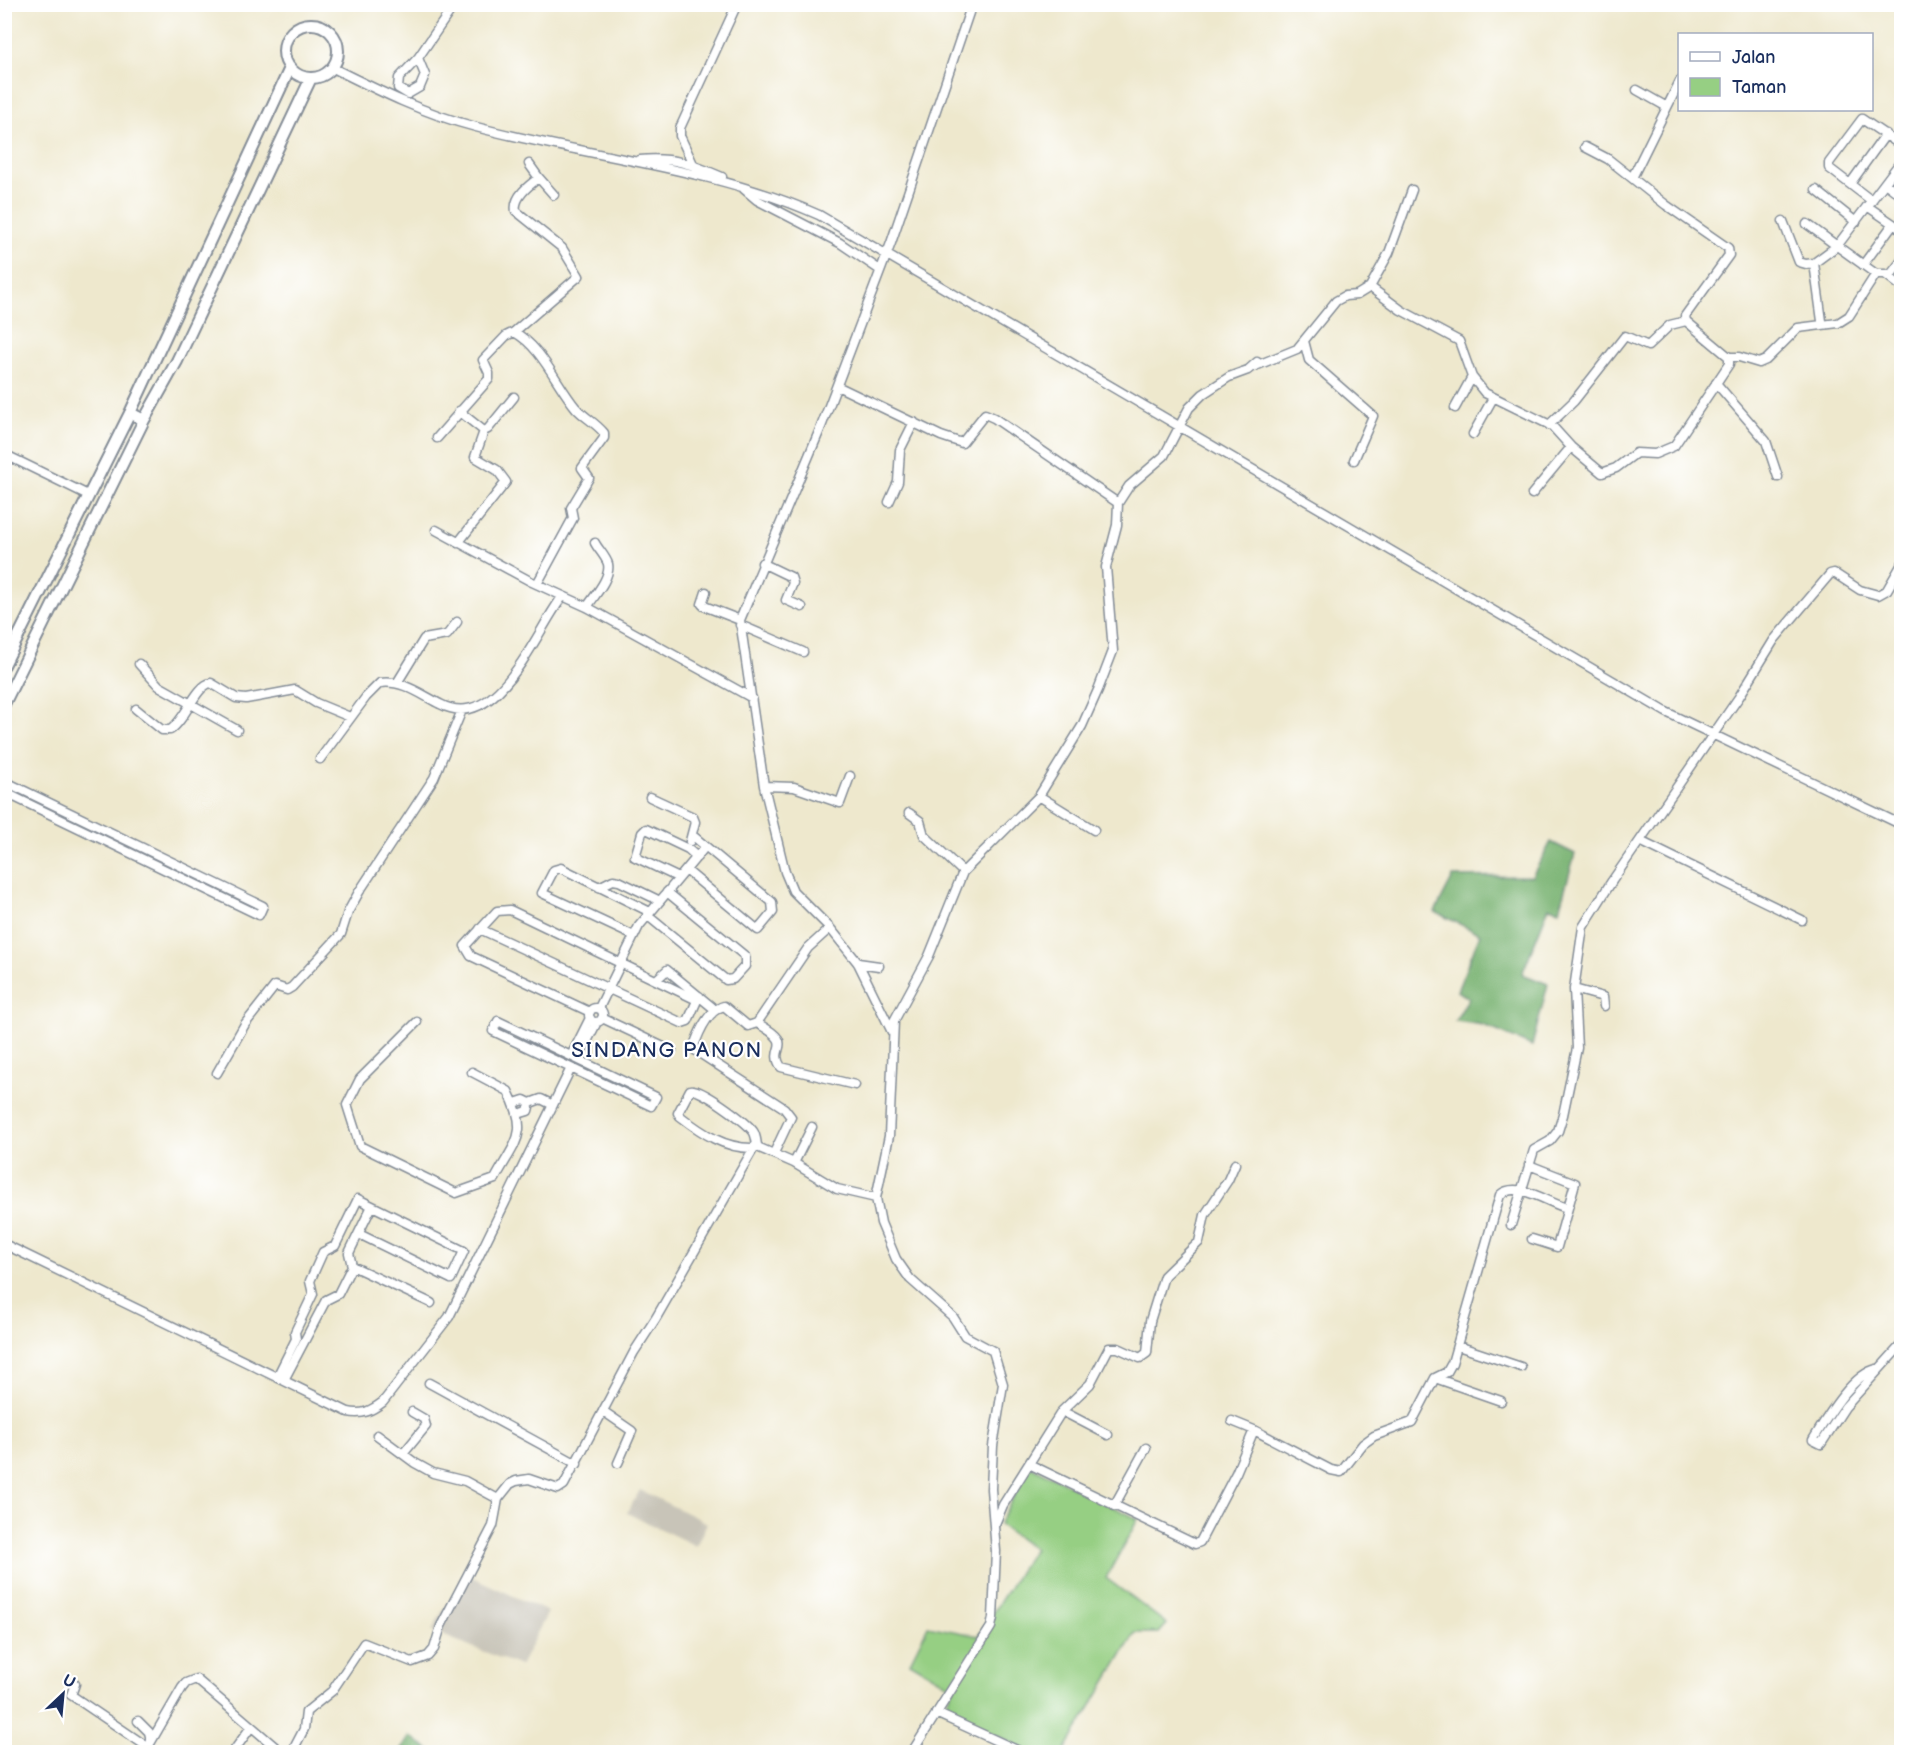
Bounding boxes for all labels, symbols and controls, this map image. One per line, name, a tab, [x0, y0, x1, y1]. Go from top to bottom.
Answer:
legend	[1678, 33, 1873, 111]
text: Jalan	[1732, 47, 1775, 68]
text: Taman	[1732, 77, 1786, 98]
district label: SINDANG PANON	[571, 1038, 763, 1063]
north arrow	[33, 1664, 93, 1724]
text: U	[60, 1671, 78, 1693]

